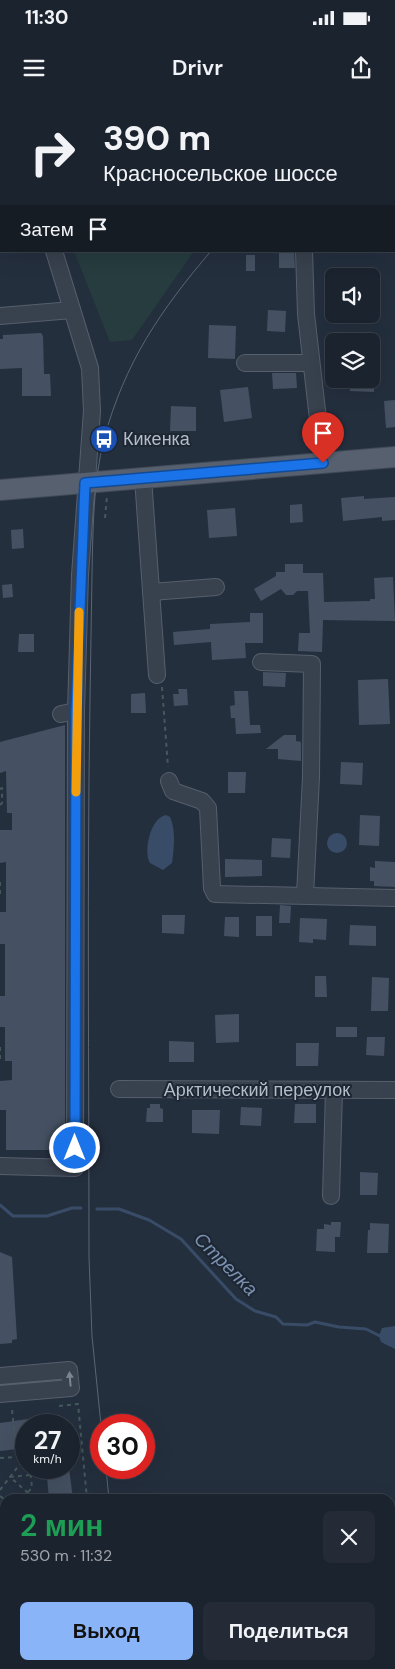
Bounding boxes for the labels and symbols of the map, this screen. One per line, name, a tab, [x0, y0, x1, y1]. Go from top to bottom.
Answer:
pin	[302, 412, 344, 463]
bus stop icon: Кикенка	[89, 424, 119, 454]
place label: Кикенка	[123, 427, 191, 451]
street label: Арктический переулок	[164, 1078, 350, 1102]
position arrow	[48, 1121, 100, 1173]
water label: Стрелка	[189, 1227, 263, 1301]
one-way arrow	[66, 1371, 74, 1387]
speed limit sign: 30	[90, 1414, 155, 1479]

